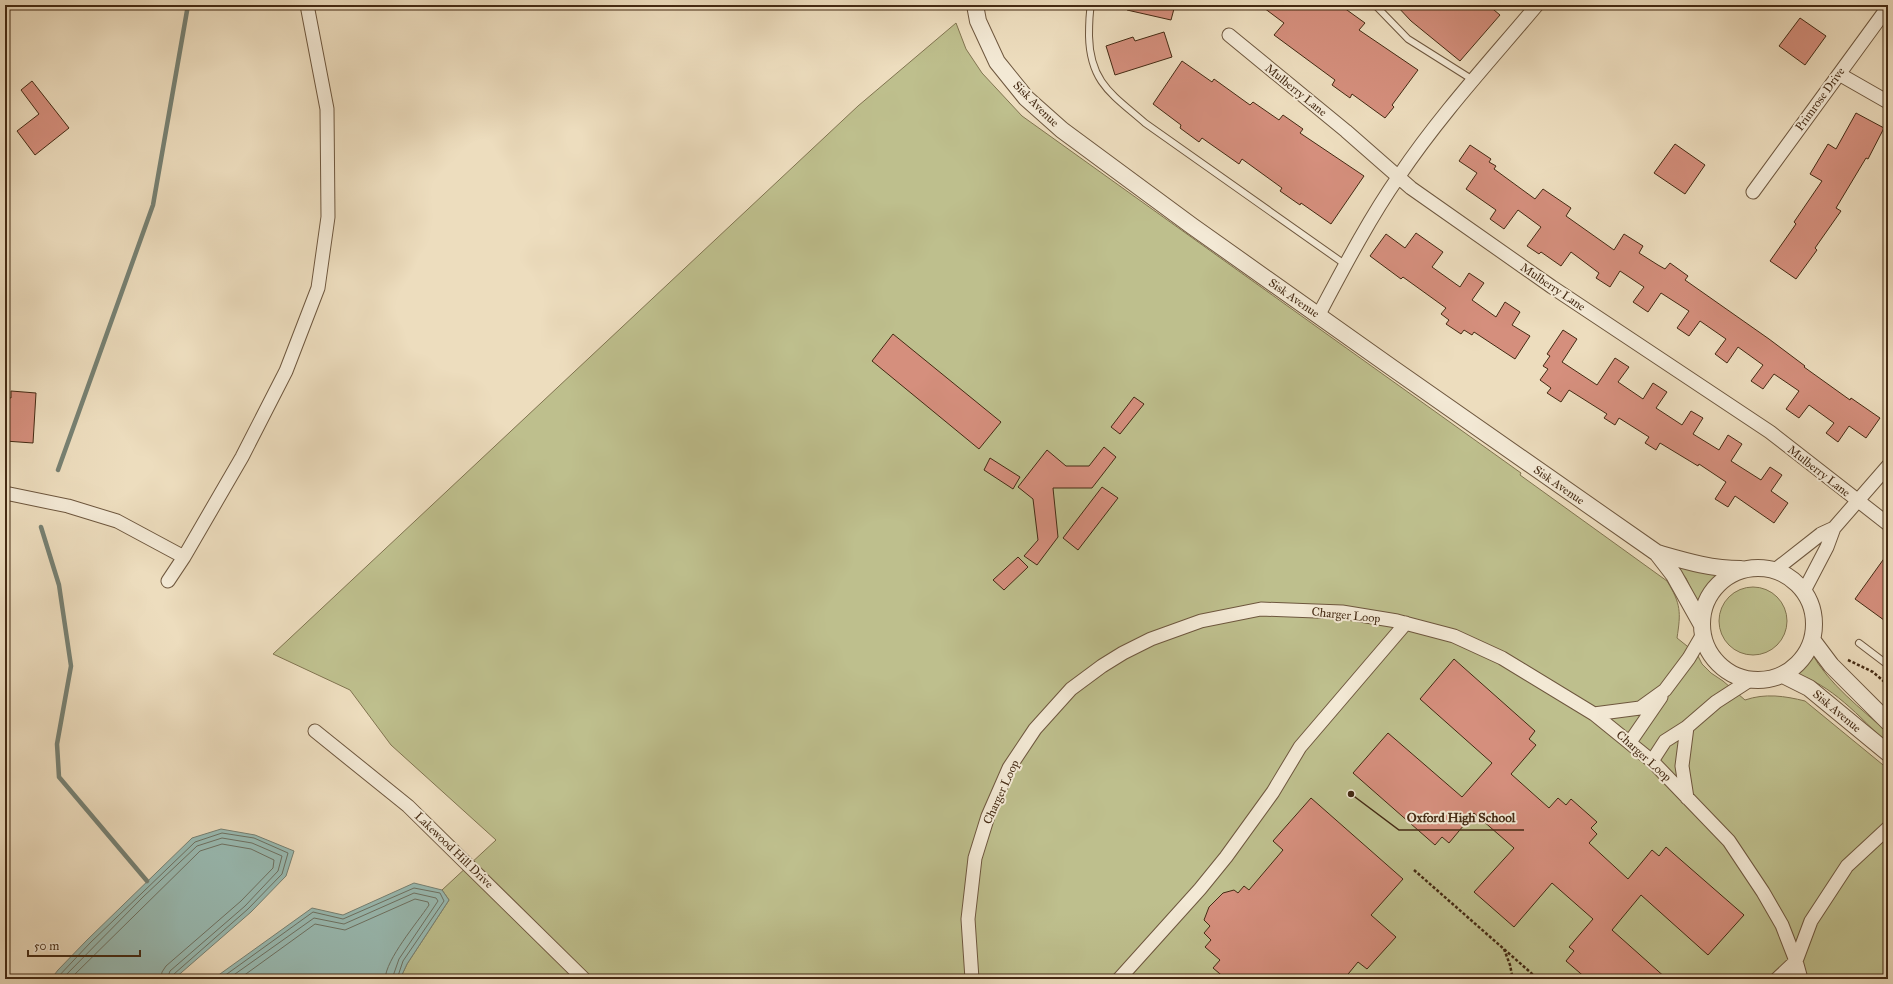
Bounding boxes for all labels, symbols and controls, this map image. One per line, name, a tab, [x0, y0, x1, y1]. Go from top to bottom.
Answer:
street label: Mulberry Lane	[1262, 61, 1330, 119]
street label: Primrose Drive	[1792, 65, 1848, 133]
street label: Sisk Avenue	[1010, 78, 1062, 130]
street label: Mulberry Lane	[1518, 260, 1588, 314]
street label: Sisk Avenue	[1266, 275, 1322, 321]
street label: Mulberry Lane	[1785, 442, 1853, 500]
street label: Sisk Avenue	[1531, 462, 1587, 508]
street label: Charger Loop	[1311, 604, 1381, 627]
street label: Sisk Avenue	[1810, 687, 1864, 735]
street label: Charger Loop	[1613, 728, 1674, 785]
street label: Charger Loop	[980, 758, 1023, 827]
callout: Oxford High School	[1399, 805, 1524, 830]
street label: Lakewood Hill Drive	[412, 809, 496, 891]
text: Oxford High School	[1407, 810, 1516, 826]
scale bar	[28, 932, 140, 958]
text: 50 m	[34, 939, 59, 953]

